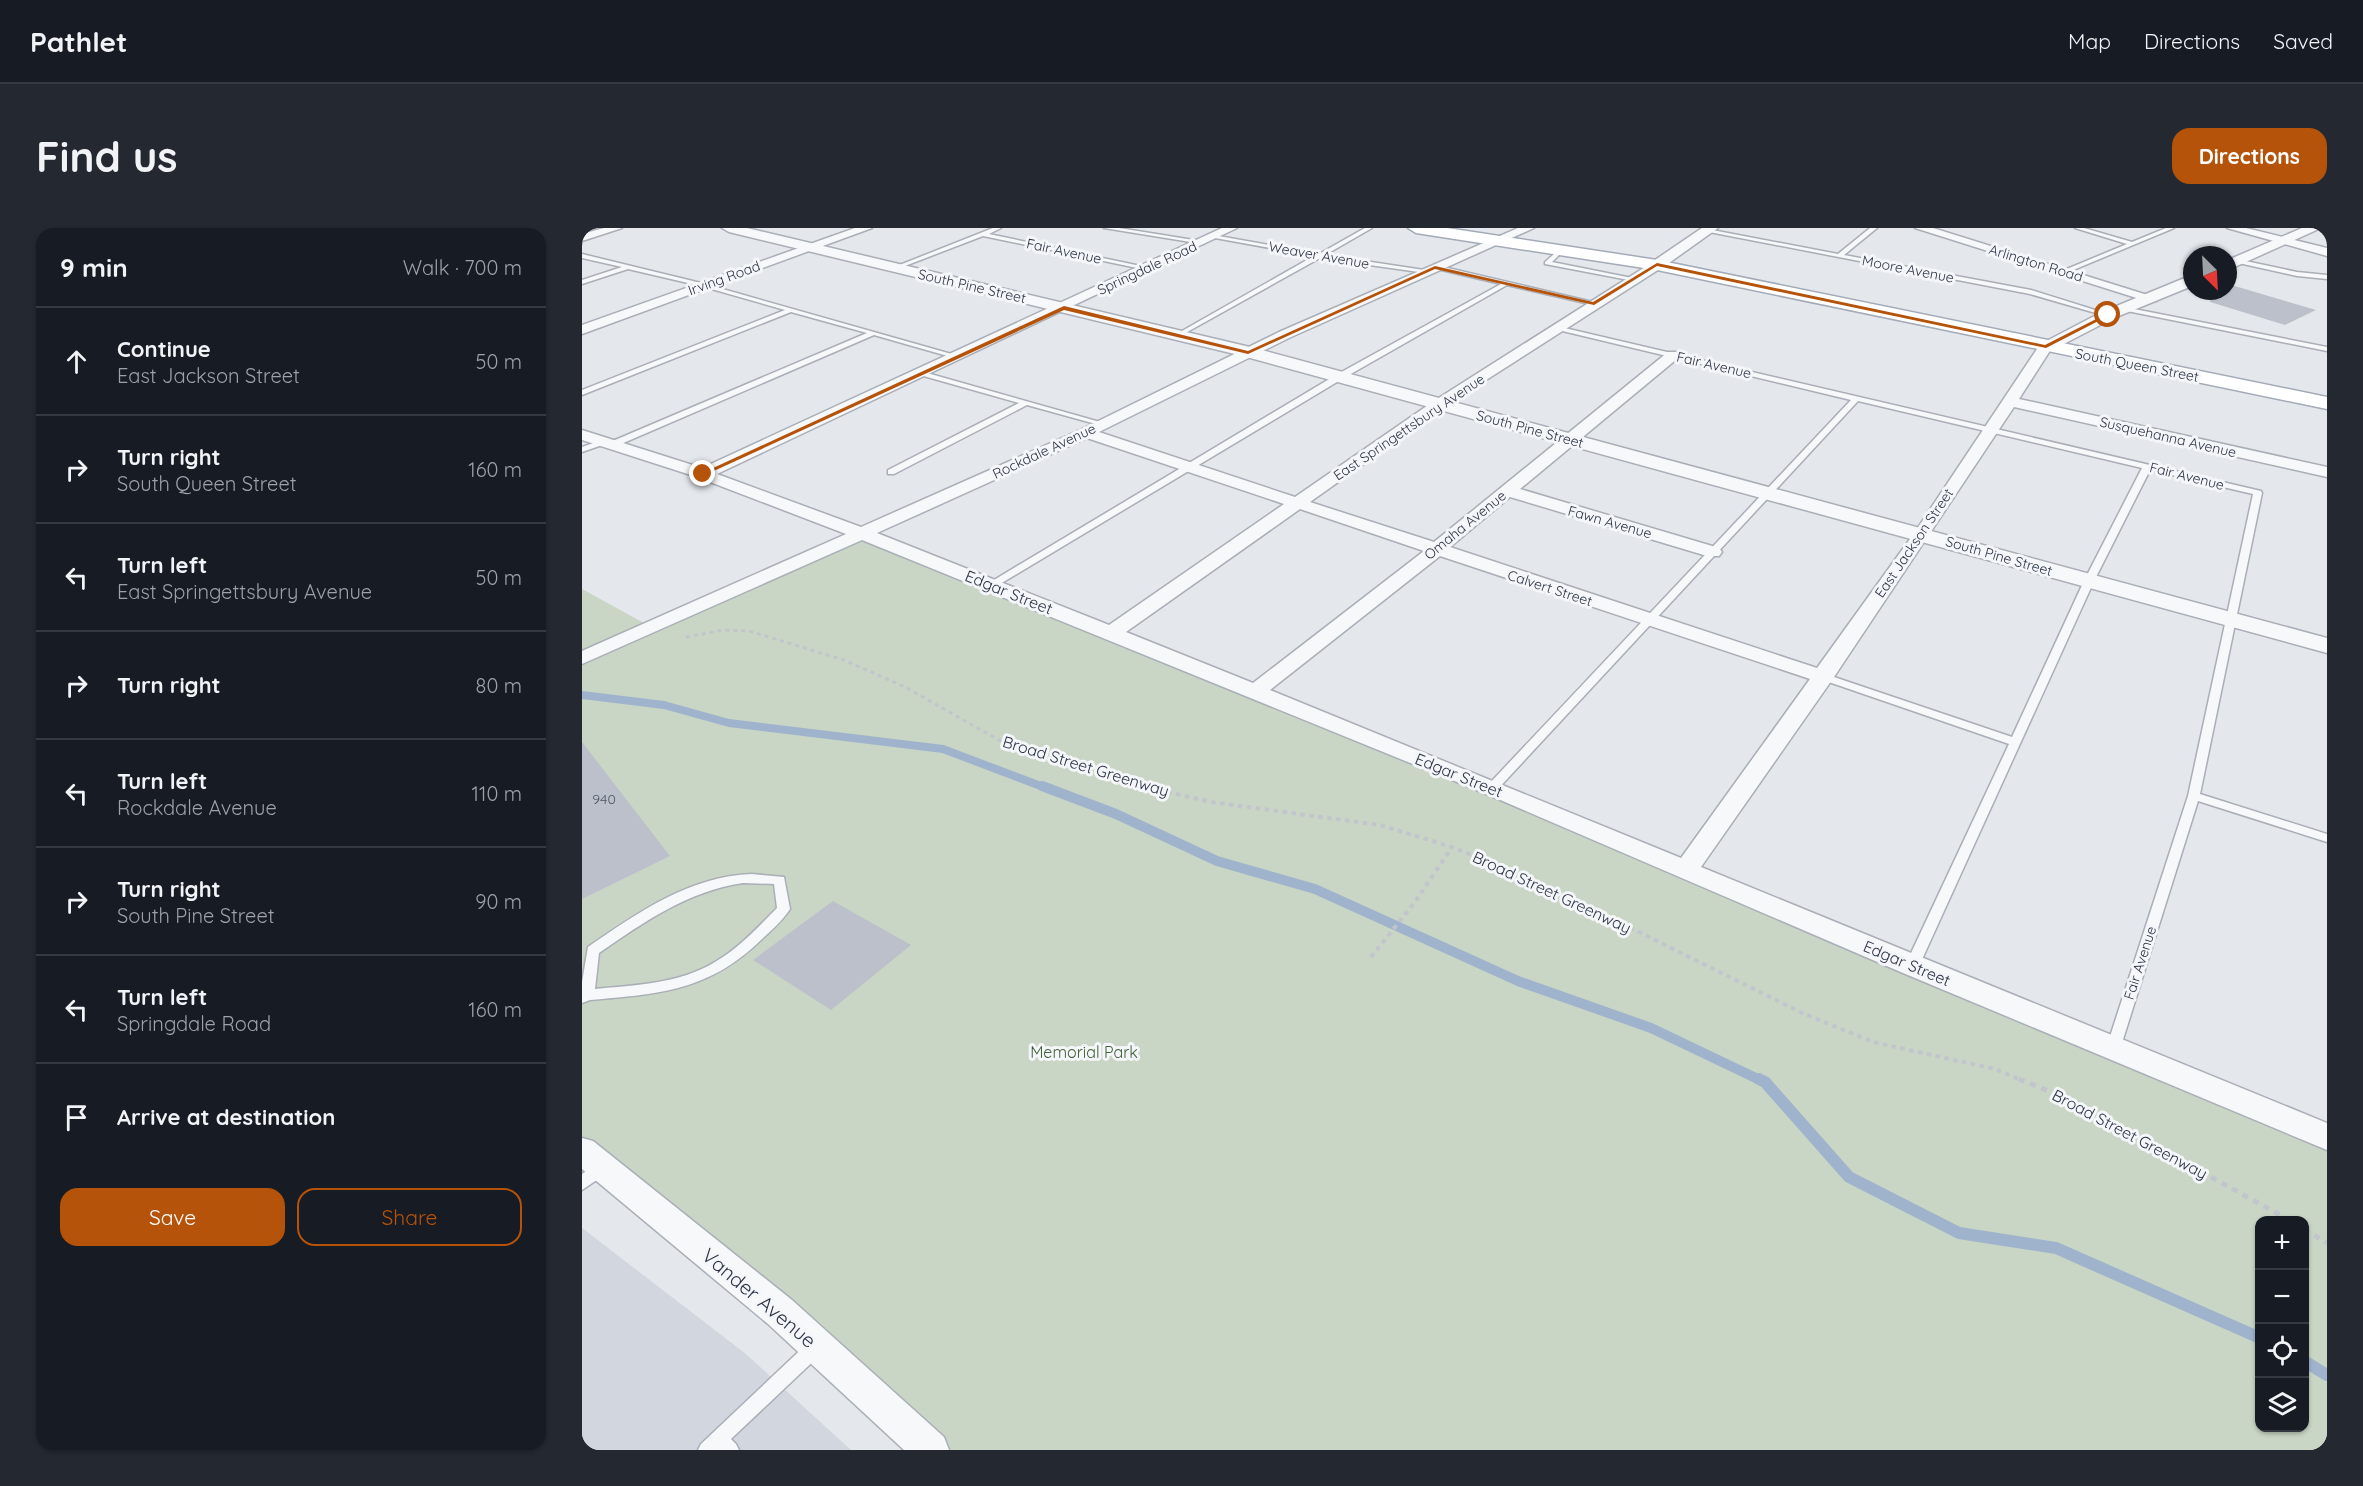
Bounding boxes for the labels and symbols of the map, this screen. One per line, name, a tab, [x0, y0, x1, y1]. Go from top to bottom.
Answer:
street label: Fair Avenue	[1025, 234, 1103, 268]
street label: Springdale Road	[1094, 237, 1200, 299]
street label: Weaver Avenue	[1267, 237, 1371, 273]
street label: Arlington Road	[1987, 240, 2085, 286]
north arrow	[2183, 246, 2237, 300]
street label: Moore Avenue	[1861, 251, 1956, 287]
street label: Irving Road	[685, 257, 763, 299]
street label: South Pine Street	[916, 265, 1028, 307]
route start	[2094, 301, 2120, 327]
street label: South Queen Street	[2074, 344, 2201, 386]
street label: Fair Avenue	[1675, 348, 1753, 382]
street label: East Springettsbury Avenue	[1330, 370, 1488, 484]
street label: South Pine Street	[1474, 406, 1586, 452]
street label: Susquehanna Avenue	[2098, 413, 2238, 461]
street label: Rockdale Avenue	[989, 419, 1099, 483]
street label: Fair Avenue	[2148, 458, 2226, 494]
route end	[689, 460, 715, 486]
street label: East Jackson Street	[1871, 485, 1957, 601]
street label: Omaha Avenue	[1420, 486, 1510, 563]
street label: Fawn Avenue	[1566, 501, 1654, 543]
street label: South Pine Street	[1944, 532, 2055, 580]
street label: Edgar Street	[962, 565, 1056, 619]
street label: Calvert Street	[1505, 566, 1595, 610]
street label: Broad Street Greenway	[1000, 731, 1172, 801]
street label: Edgar Street	[1412, 748, 1506, 802]
house number: 940	[592, 790, 616, 808]
street label: Broad Street Greenway	[1469, 846, 1635, 938]
street label: Fair Avenue	[2120, 924, 2160, 1002]
street label: Edgar Street	[1860, 936, 1954, 990]
park label: Memorial Park	[1030, 1042, 1138, 1062]
street label: Broad Street Greenway	[2049, 1085, 2211, 1183]
street label: Vander Avenue	[697, 1242, 822, 1353]

